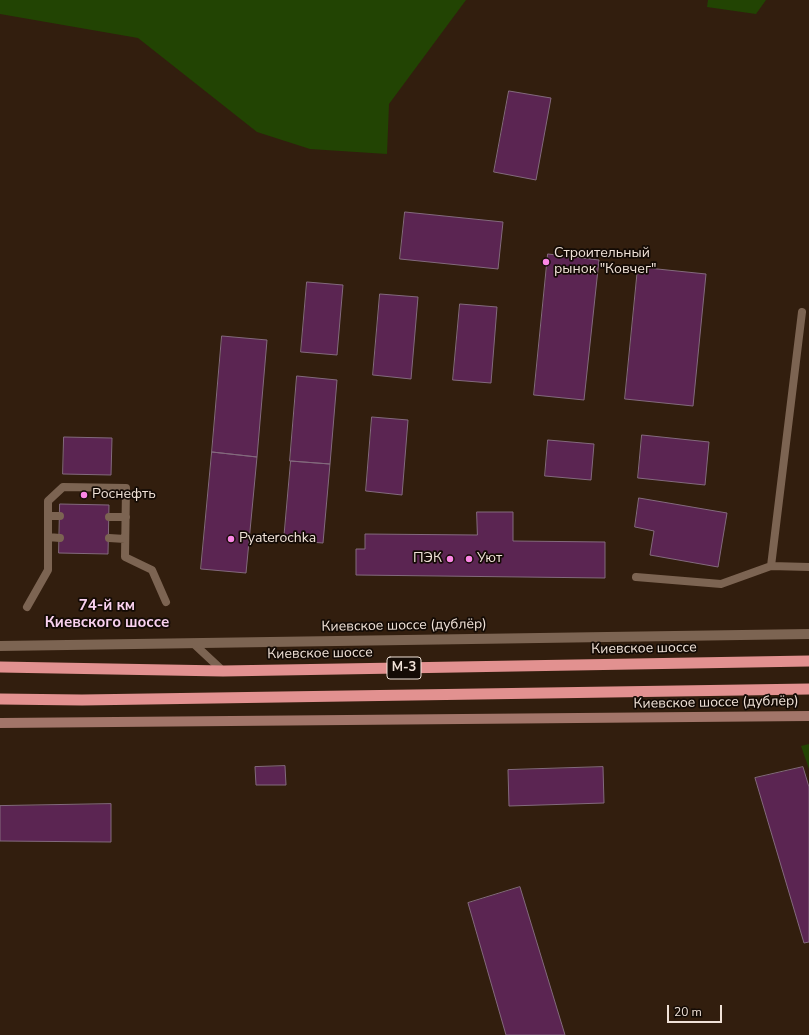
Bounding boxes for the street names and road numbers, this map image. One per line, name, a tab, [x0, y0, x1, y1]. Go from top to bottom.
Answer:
street label: Киевское шоссе (дублёр)	[321, 616, 487, 636]
street label: Киевское шоссе	[591, 640, 697, 658]
street label: Киевское шоссе	[267, 645, 373, 663]
road number: М-3	[387, 657, 421, 679]
street label: Киевское шоссе (дублёр)	[633, 693, 799, 713]

